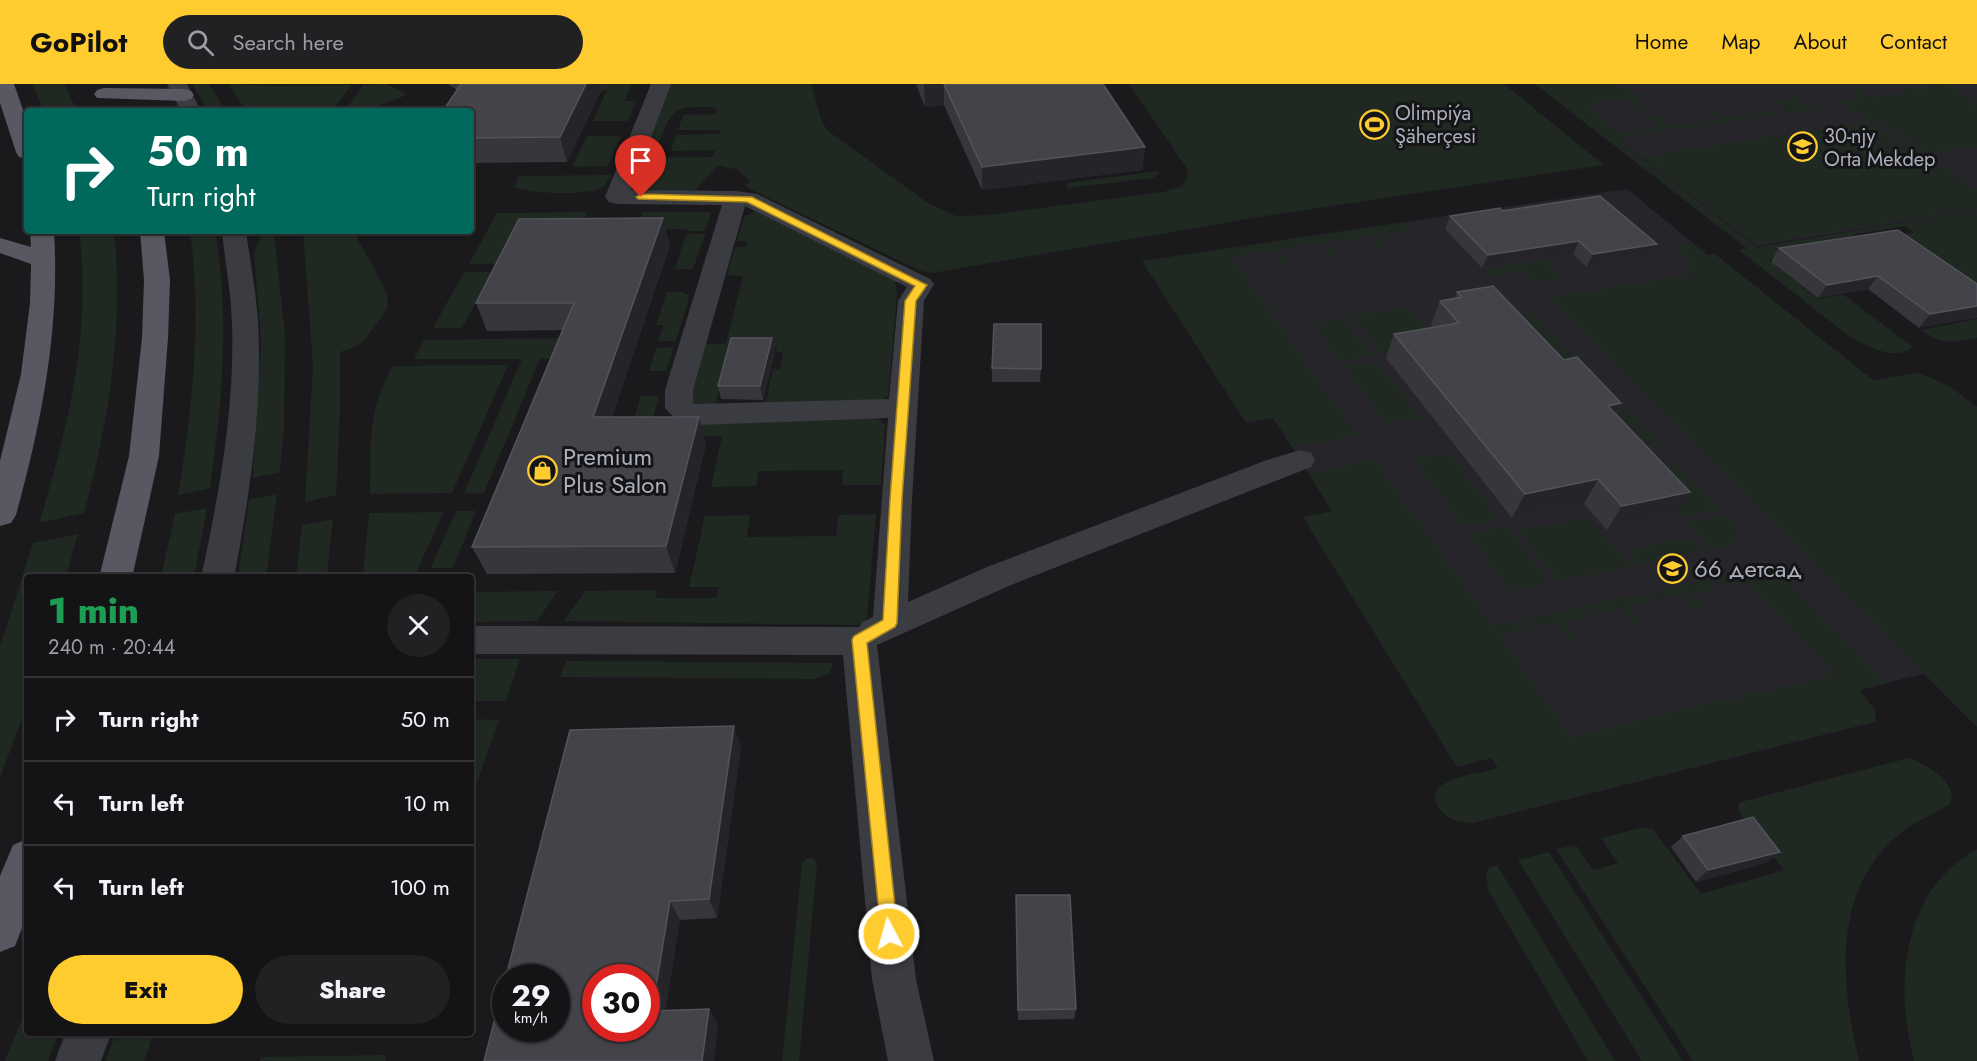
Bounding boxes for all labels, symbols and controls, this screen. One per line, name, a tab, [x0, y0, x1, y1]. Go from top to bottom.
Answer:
search box	[163, 15, 583, 69]
text: GoPilot	[30, 22, 127, 63]
icon: search	[184, 26, 217, 59]
text: Search here	[232, 26, 344, 58]
text: Home	[1635, 27, 1688, 57]
text: Map	[1721, 27, 1761, 57]
text: About	[1794, 27, 1847, 57]
text: Contact	[1880, 27, 1947, 57]
place label: Olimpiýa Şäherçesi	[1395, 99, 1476, 151]
sports icon: Olimpiýa Şäherçesi	[1358, 109, 1390, 141]
text: 50 m	[147, 121, 249, 182]
place label: 30-njy Orta Mekdep	[1824, 122, 1935, 174]
school or university icon: 30-njy Orta Mekdep	[1787, 131, 1819, 163]
icon: right	[48, 132, 126, 210]
pin	[615, 135, 666, 197]
icon: arrive	[624, 144, 657, 177]
text: Turn right	[147, 177, 255, 216]
place label: Premium Plus Salon	[563, 439, 667, 502]
shop icon: Premium Plus Salon	[526, 454, 558, 486]
place label: 66 детсад	[1694, 551, 1802, 586]
school or university icon: 66 детсад	[1657, 552, 1689, 584]
text: 1 min	[48, 584, 139, 636]
button: close	[387, 594, 450, 657]
text: 240 m · 20:44	[48, 633, 175, 662]
icon: right	[48, 703, 81, 736]
text: Turn right	[99, 703, 199, 735]
text: 50 m	[401, 703, 450, 735]
icon: left	[48, 787, 81, 820]
text: Turn left	[99, 787, 184, 819]
text: 10 m	[403, 787, 450, 819]
icon: left	[48, 871, 81, 904]
text: Turn left	[99, 871, 184, 903]
text: 100 m	[390, 871, 450, 903]
position arrow	[857, 902, 921, 966]
button: Exit	[48, 955, 243, 1024]
button: Share	[255, 955, 450, 1024]
speed limit sign: 30	[582, 964, 660, 1042]
text: 29	[511, 974, 551, 1017]
text: km/h	[514, 1007, 548, 1029]

